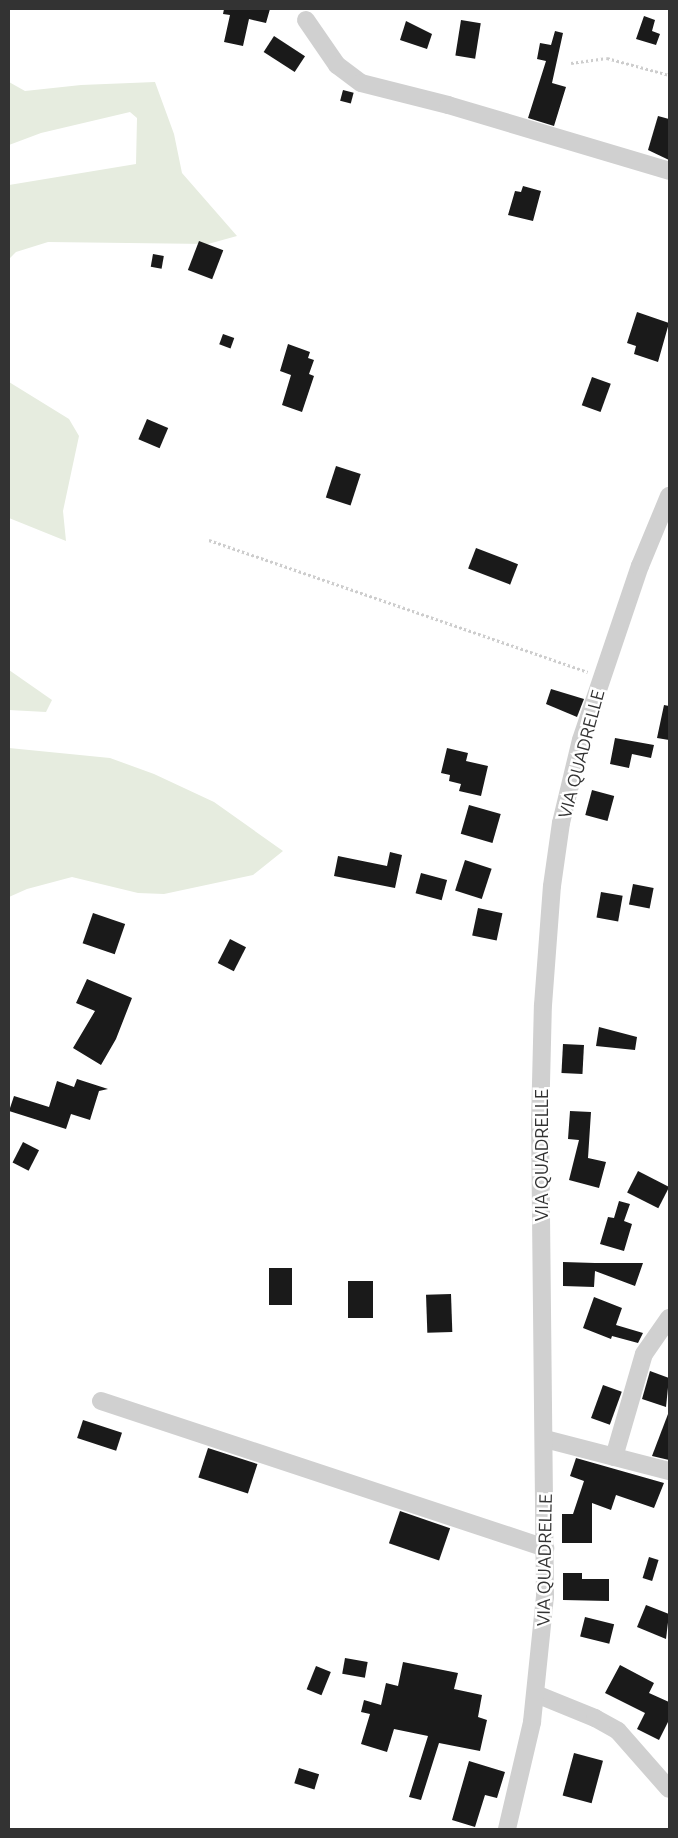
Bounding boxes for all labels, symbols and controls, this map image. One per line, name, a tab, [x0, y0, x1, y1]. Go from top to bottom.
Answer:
street label: VIA QUADRELLE	[553, 687, 609, 821]
street label: VIA QUADRELLE	[530, 1089, 552, 1221]
street label: VIA QUADRELLE	[532, 1494, 556, 1626]

